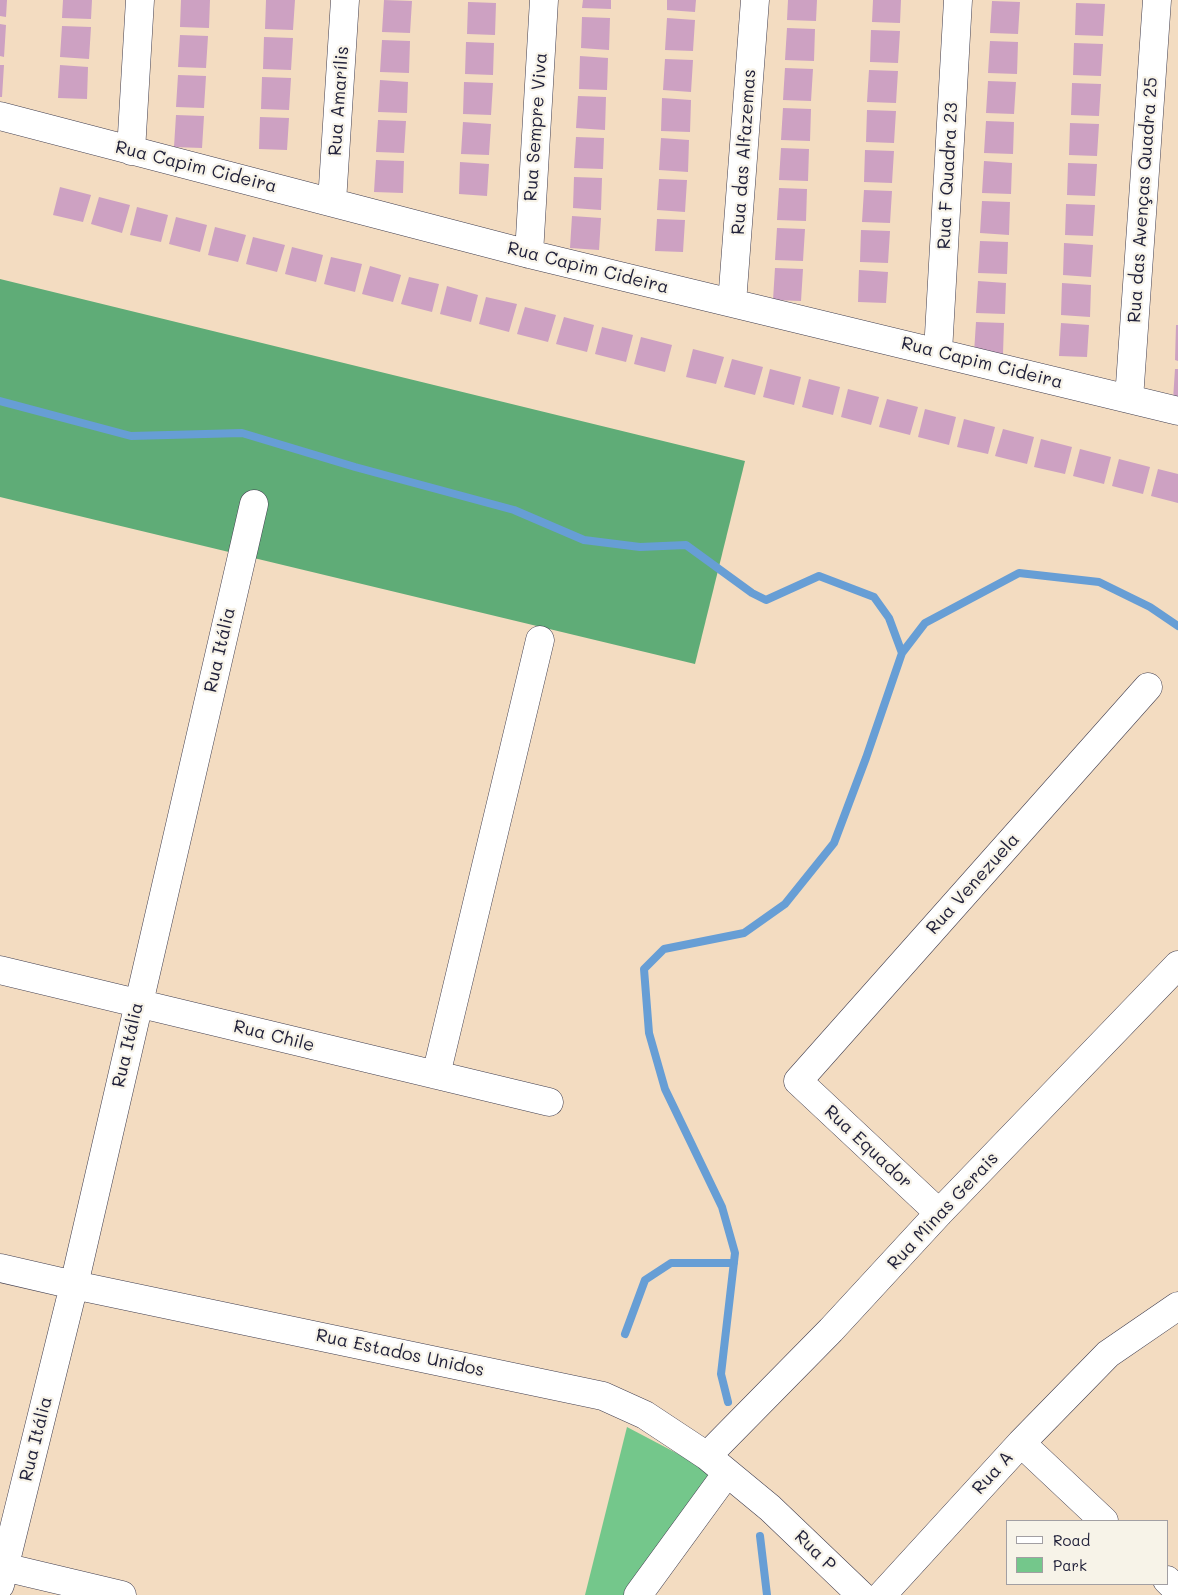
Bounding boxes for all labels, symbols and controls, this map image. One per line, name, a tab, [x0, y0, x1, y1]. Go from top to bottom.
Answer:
street label: Rua Amarílis	[324, 45, 354, 157]
street label: Rua Sempre Viva	[520, 52, 552, 202]
street label: Rua das Alfazemas	[727, 68, 761, 236]
street label: Rua das Avenças Quadra 25	[1124, 76, 1162, 324]
street label: Rua F Quadra 23	[933, 102, 963, 250]
street label: Rua Capim Cideira	[113, 136, 279, 198]
street label: Rua Capim Cideira	[505, 237, 671, 299]
street label: Rua Capim Cideira	[899, 332, 1065, 394]
street label: Rua Itália	[200, 605, 240, 695]
street label: Rua Venezuela	[922, 829, 1024, 939]
street label: Rua Itália	[108, 1000, 148, 1090]
street label: Rua Chile	[231, 1016, 317, 1056]
street label: Rua Equador	[820, 1101, 916, 1193]
street label: Rua Minas Gerais	[883, 1148, 1003, 1274]
street label: Rua Estados Unidos	[314, 1325, 486, 1381]
street label: Rua Itália	[15, 1394, 57, 1484]
street label: Rua A	[968, 1447, 1018, 1499]
legend	[1006, 1520, 1168, 1585]
street label: Rua P	[790, 1526, 840, 1576]
text: Road	[1053, 1530, 1090, 1550]
text: Park	[1053, 1555, 1087, 1575]

